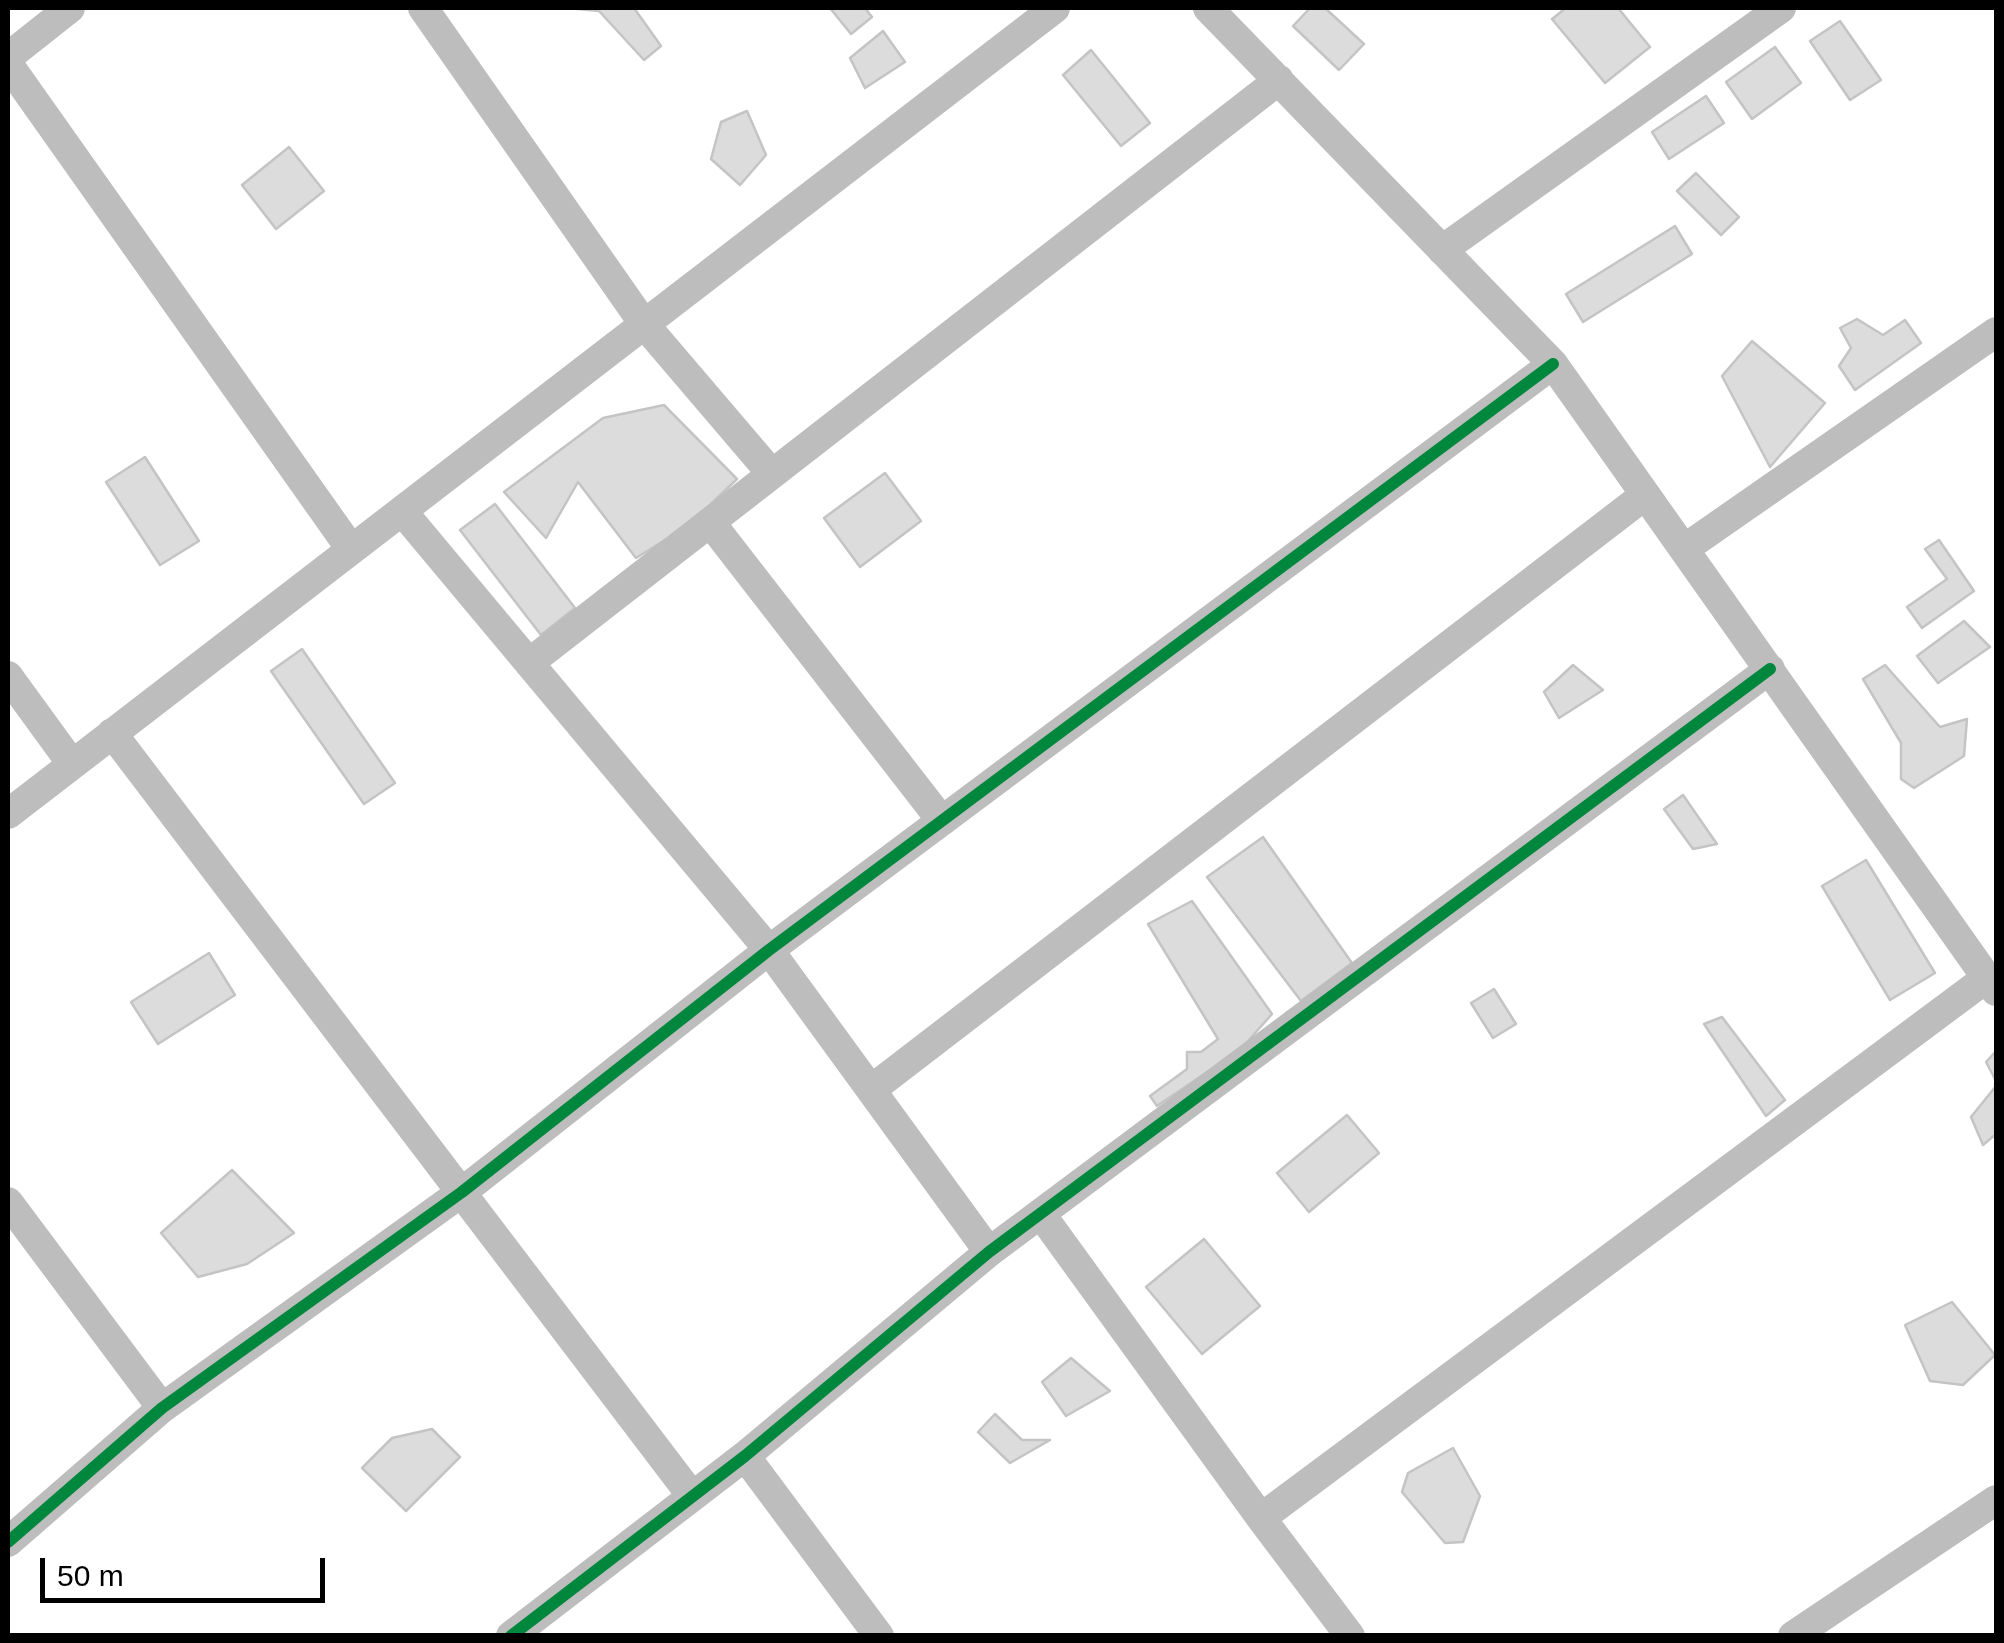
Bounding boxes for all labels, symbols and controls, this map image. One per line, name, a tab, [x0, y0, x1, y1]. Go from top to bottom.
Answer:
scale bar	[45, 1538, 330, 1600]
text: 50 m	[57, 1559, 124, 1592]

